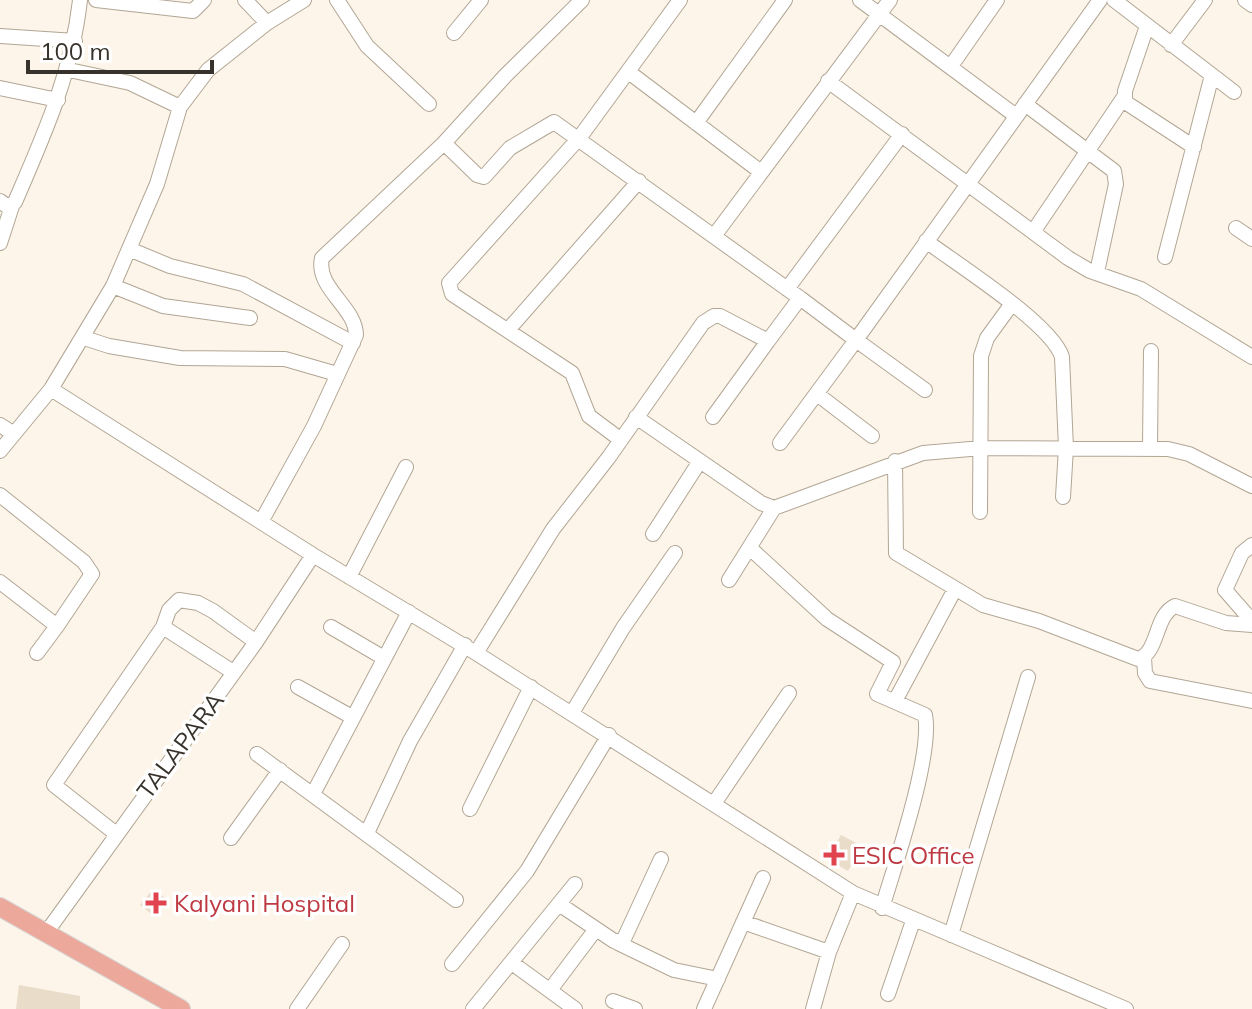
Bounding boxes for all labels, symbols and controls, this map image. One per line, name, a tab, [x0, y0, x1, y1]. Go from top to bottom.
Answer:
scale bar	[28, 24, 212, 74]
text: 100 m	[40, 36, 111, 66]
street label: TALAPARA	[130, 685, 230, 804]
place label: ESIC Office	[852, 840, 974, 870]
marker: ESIC Office	[823, 844, 845, 866]
place label: Kalyani Hospital	[174, 888, 355, 918]
marker: Kalyani Hospital	[145, 892, 167, 914]

